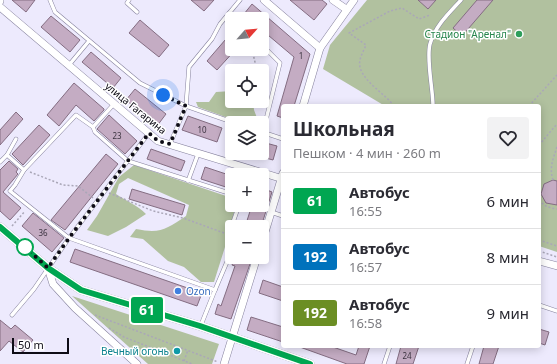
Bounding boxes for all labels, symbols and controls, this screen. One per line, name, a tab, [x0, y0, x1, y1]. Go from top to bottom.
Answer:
north arrow	[225, 12, 269, 56]
map controls	[225, 12, 269, 264]
place label: Стадион "Аренал"	[424, 27, 511, 41]
marker: Стадион "Аренал"	[514, 29, 524, 39]
house number: 1	[299, 50, 303, 61]
button: locate	[225, 64, 269, 108]
street label: улица Гагарина	[102, 79, 170, 137]
your location	[153, 85, 173, 105]
button: layers	[225, 116, 269, 160]
text: Школьная	[293, 116, 395, 142]
button: heart	[487, 117, 529, 159]
house number: 10	[197, 124, 207, 135]
house number: 23	[112, 130, 122, 141]
text: Пешком · 4 мин · 260 m	[293, 144, 441, 162]
button: +	[225, 168, 269, 212]
text: Автобус	[349, 182, 410, 202]
text: 61	[307, 191, 323, 210]
text: 6 мин	[486, 191, 529, 211]
text: 16:55	[349, 202, 382, 220]
button: −	[225, 220, 269, 264]
house number: 36	[38, 227, 48, 238]
unlabelled marker	[16, 238, 34, 256]
text: Автобус	[349, 238, 410, 258]
text: 192	[303, 247, 327, 266]
text: 8 мин	[486, 247, 529, 267]
text: 16:57	[349, 258, 382, 276]
place label: Ozon	[186, 284, 211, 298]
marker: Ozon	[173, 286, 183, 296]
text: Автобус	[349, 294, 410, 314]
line badge: 61	[129, 297, 165, 323]
text: 61	[139, 300, 155, 319]
text: 192	[303, 303, 327, 322]
text: 9 мин	[486, 303, 529, 323]
text: 16:58	[349, 314, 382, 332]
scale bar	[12, 336, 69, 355]
text: 50 m	[18, 337, 44, 352]
place label: Вечный огонь	[101, 344, 169, 358]
marker: Вечный огонь	[172, 346, 182, 356]
house number: 24	[402, 350, 412, 361]

